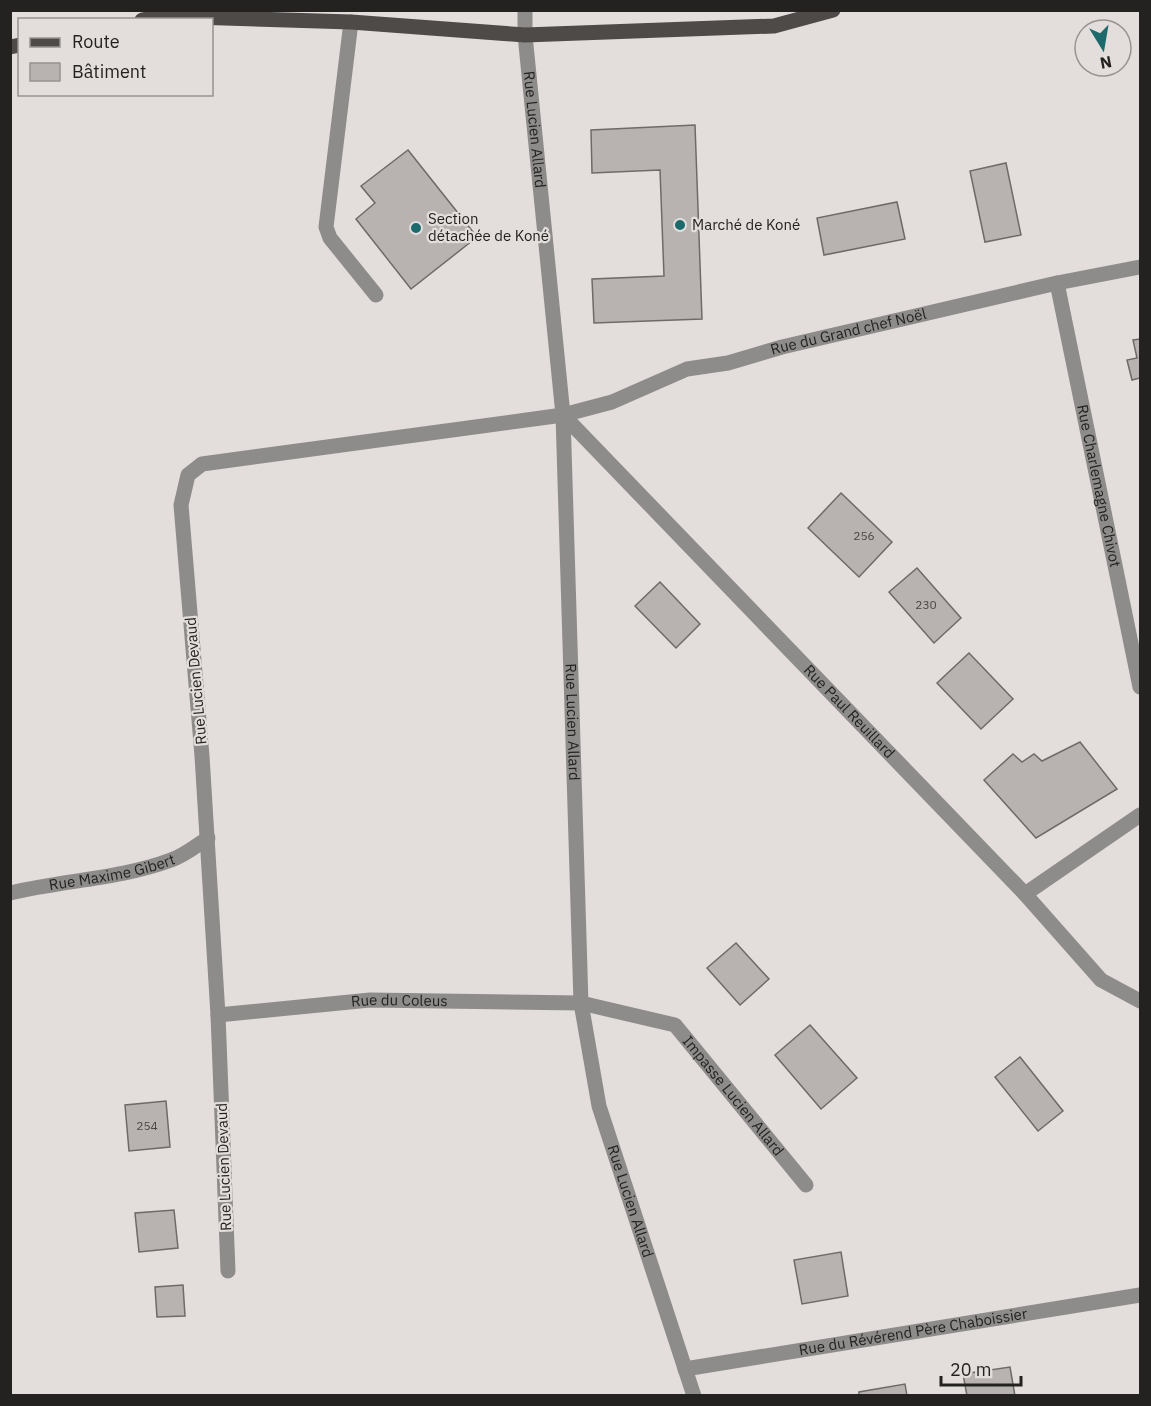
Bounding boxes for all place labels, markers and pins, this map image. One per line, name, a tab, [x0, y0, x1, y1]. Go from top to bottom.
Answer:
place label: Section détachée de Koné	[428, 209, 549, 245]
place label: Marché de Koné	[692, 215, 800, 234]
marker: Marché de Koné	[673, 218, 687, 232]
marker: Section détachée de Koné	[409, 221, 423, 235]

